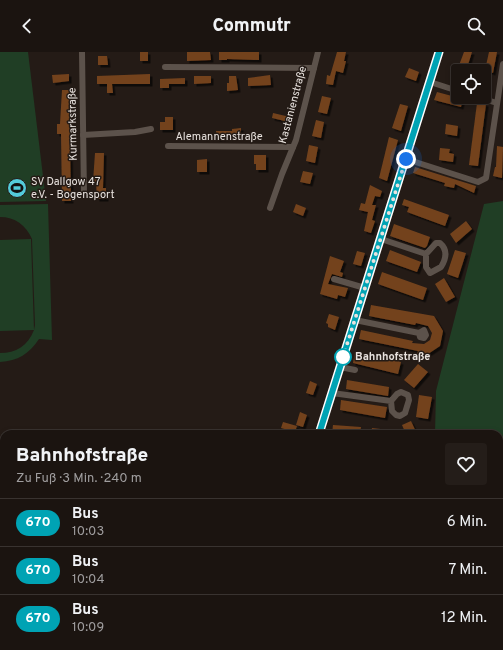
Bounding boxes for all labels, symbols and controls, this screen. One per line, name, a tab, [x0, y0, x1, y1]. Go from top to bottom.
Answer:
icon: back	[16, 15, 38, 37]
text: Commutr	[212, 15, 291, 38]
icon: search	[465, 15, 487, 37]
map controls	[451, 64, 491, 104]
button: locate	[451, 64, 491, 104]
street label: Kastanienstraße	[276, 65, 310, 145]
street label: Kurmarkstraße	[65, 87, 81, 161]
street label: Alemannenstraße	[175, 130, 263, 144]
your location	[396, 149, 416, 169]
place label: SV Dallgow 47 e.V. - Bogensport	[31, 175, 115, 202]
sports icon: SV Dallgow 47 e.V. - Bogensport	[6, 177, 28, 199]
marker: Bahnhofstraße	[334, 348, 352, 366]
place label: Bahnhofstraße	[355, 350, 430, 364]
button: heart	[445, 443, 487, 485]
text: Bahnhofstraße	[16, 444, 148, 468]
text: Zu Fuß · 3 Min. · 240 m	[16, 471, 142, 487]
text: Bus	[72, 505, 99, 524]
text: 6 Min.	[447, 513, 487, 532]
text: 670	[25, 514, 51, 531]
text: 10:03	[72, 524, 104, 540]
text: Bus	[72, 553, 99, 572]
text: 7 Min.	[448, 561, 487, 580]
text: 670	[25, 562, 51, 579]
text: 10:04	[72, 572, 105, 588]
text: Bus	[72, 601, 99, 620]
text: 12 Min.	[441, 609, 487, 628]
text: 670	[25, 610, 51, 627]
text: 10:09	[72, 620, 104, 636]

